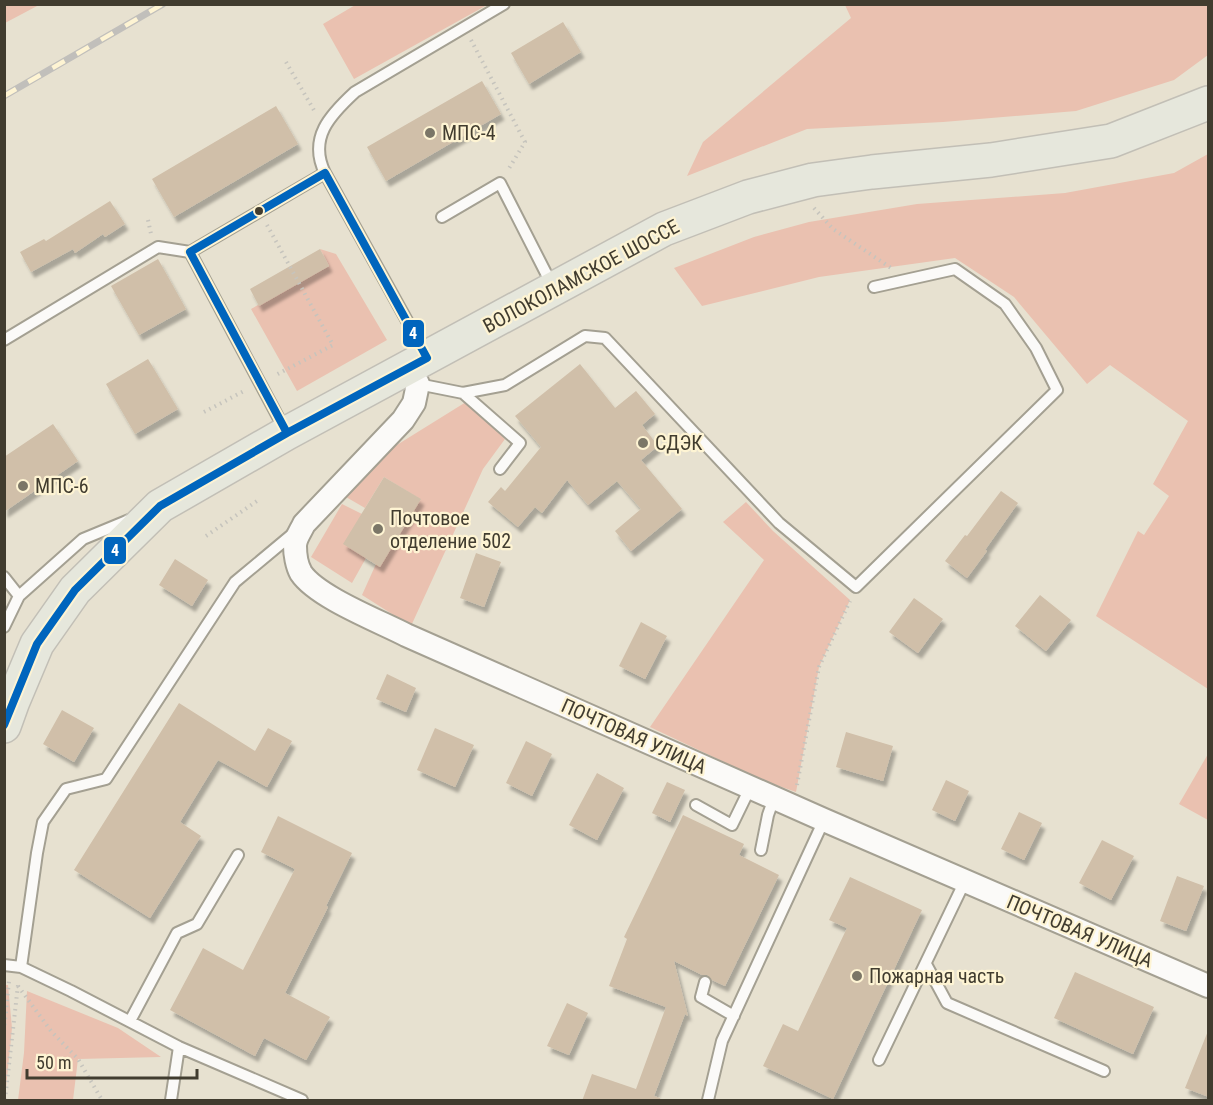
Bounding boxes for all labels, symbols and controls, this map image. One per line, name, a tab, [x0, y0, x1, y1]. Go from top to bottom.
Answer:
place label: МПС-4	[442, 121, 496, 145]
marker: МПС-4	[423, 126, 437, 140]
unlabelled marker	[253, 205, 265, 217]
street label: ВОЛОКОЛАМСКОЕ ШОССЕ	[479, 214, 683, 338]
line badge: 4	[402, 319, 425, 348]
text: 4	[409, 324, 417, 343]
place label: СДЭК	[655, 431, 703, 455]
marker: СДЭК	[636, 436, 650, 450]
place label: МПС-6	[35, 474, 89, 498]
marker: МПС-6	[16, 479, 30, 493]
place label: Почтовое отделение 502	[390, 506, 511, 553]
marker: Почтовое отделение 502	[371, 522, 385, 536]
line badge: 4	[103, 536, 127, 565]
text: 4	[111, 541, 119, 560]
street label: ПОЧТОВАЯ УЛИЦА	[558, 693, 711, 779]
street label: ПОЧТОВАЯ УЛИЦА	[1003, 889, 1157, 973]
place label: Пожарная часть	[869, 964, 1004, 988]
marker: Пожарная часть	[850, 969, 864, 983]
scale bar	[27, 1042, 196, 1080]
text: 50 m	[36, 1052, 71, 1073]

